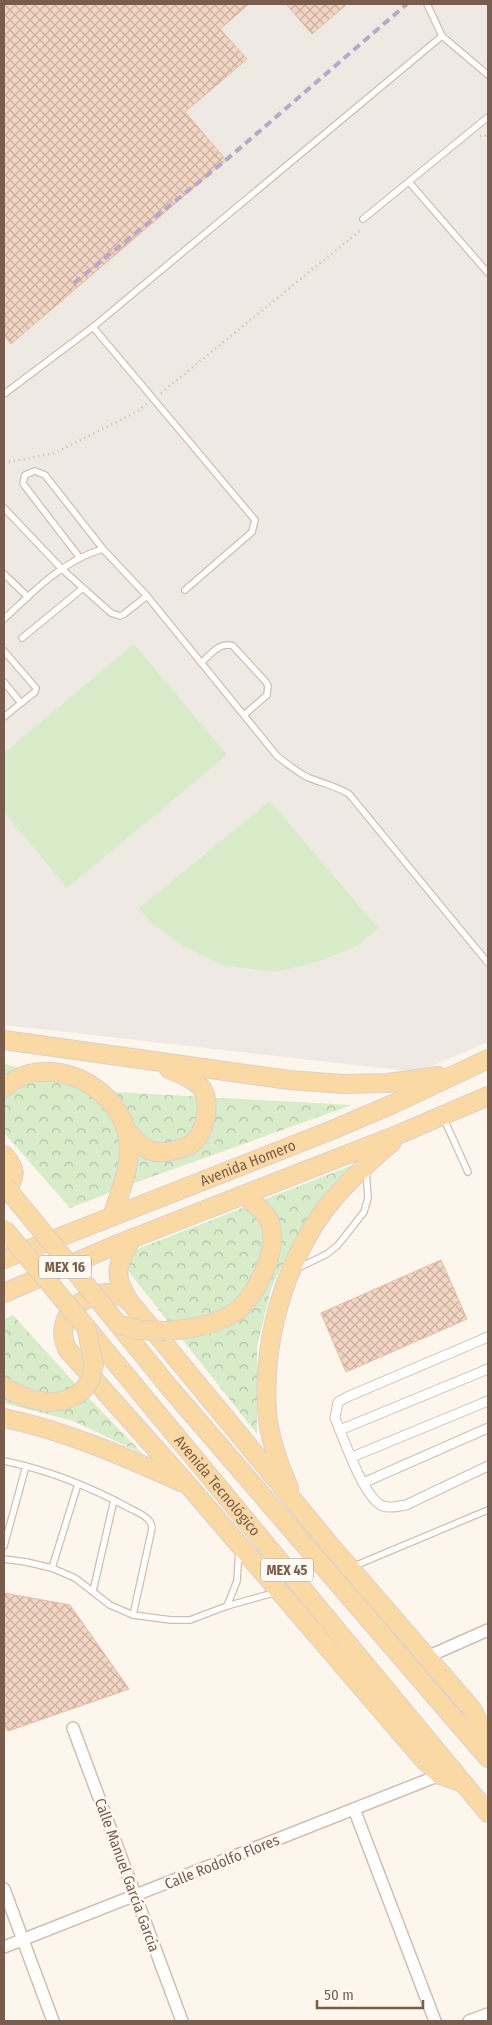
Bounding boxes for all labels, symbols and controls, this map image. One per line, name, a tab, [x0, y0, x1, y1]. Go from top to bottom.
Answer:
street label: Avenida Homero	[197, 1136, 298, 1190]
road number: MEX 16	[39, 1256, 91, 1278]
street label: Avenida Tecnológico	[171, 1432, 264, 1540]
road number: MEX 45	[261, 1558, 313, 1582]
street label: Calle Manuel García García	[91, 1796, 163, 1954]
street label: Calle Rodolfo Flores	[162, 1831, 282, 1893]
scale bar	[317, 1978, 423, 2010]
text: 50 m	[324, 1986, 354, 2004]

